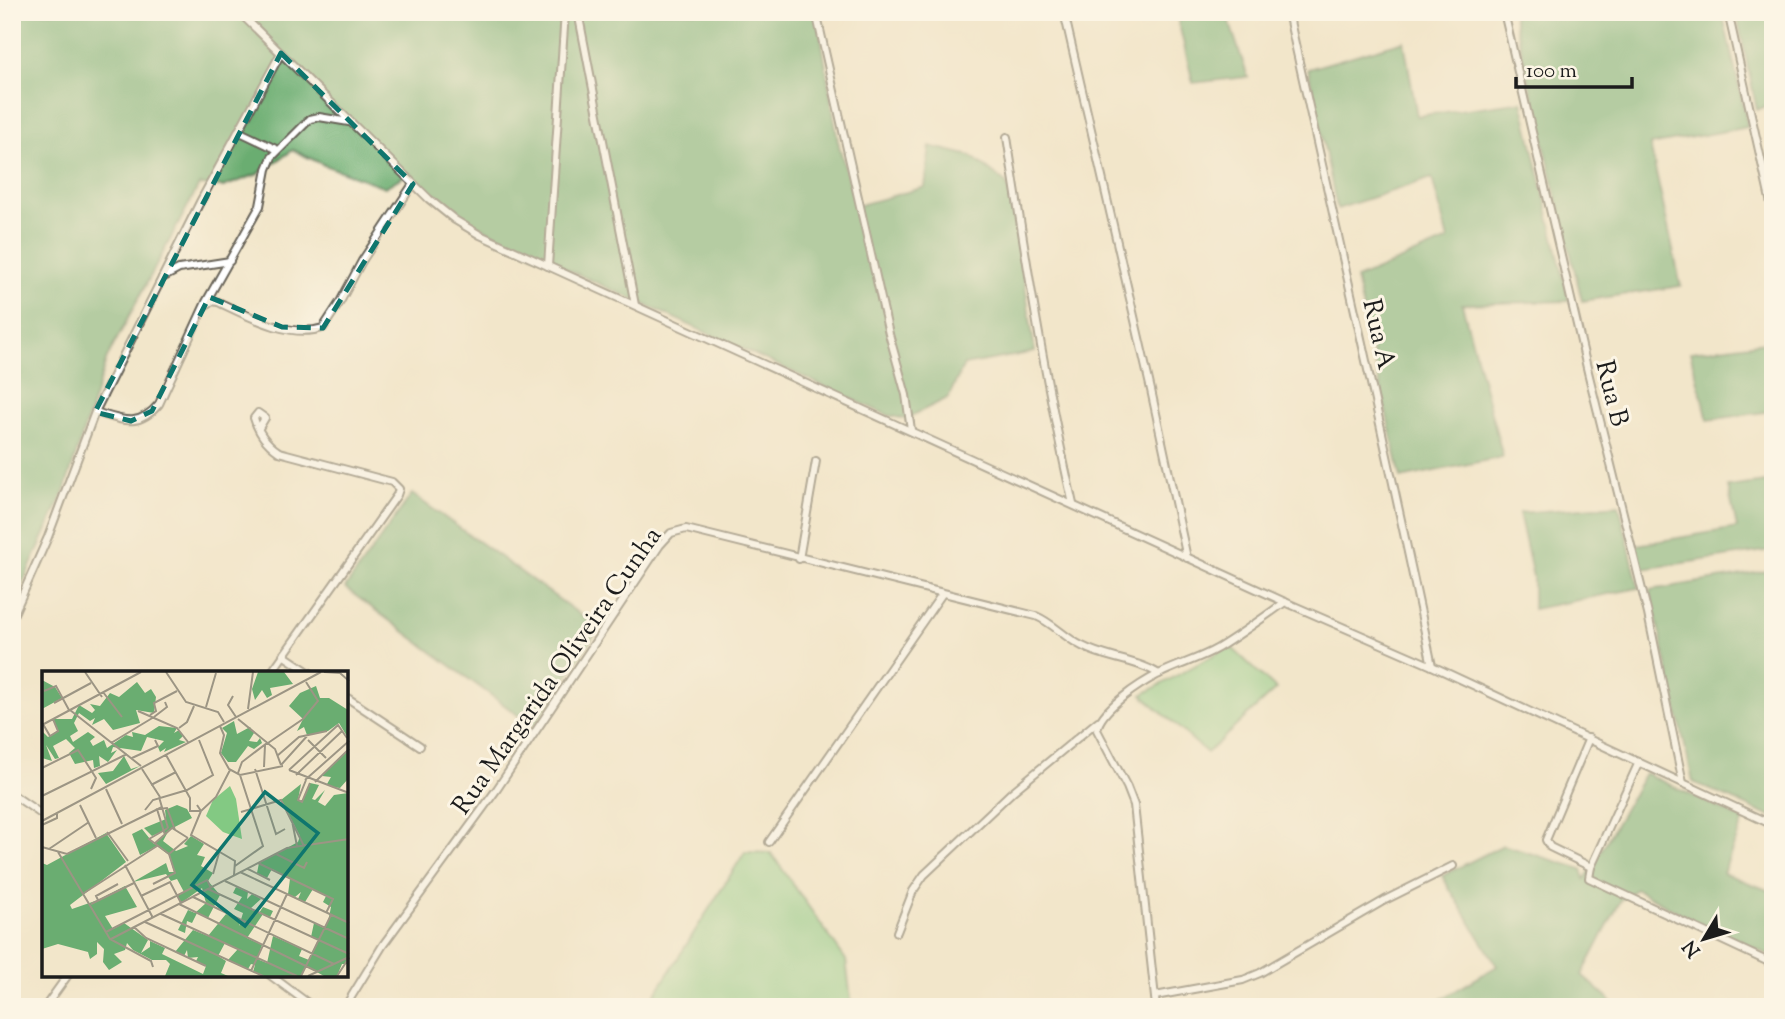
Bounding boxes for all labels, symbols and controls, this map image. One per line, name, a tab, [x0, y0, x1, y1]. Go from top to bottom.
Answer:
scale bar	[1516, 46, 1631, 90]
text: 100 m	[1526, 57, 1577, 87]
street label: Rua A	[1351, 296, 1404, 374]
street label: Rua B	[1585, 357, 1637, 430]
street label: Rua Margarida Oliveira Cunha	[444, 520, 672, 823]
inset map	[42, 671, 348, 977]
north arrow	[1670, 904, 1740, 974]
text: N	[1677, 934, 1708, 962]

